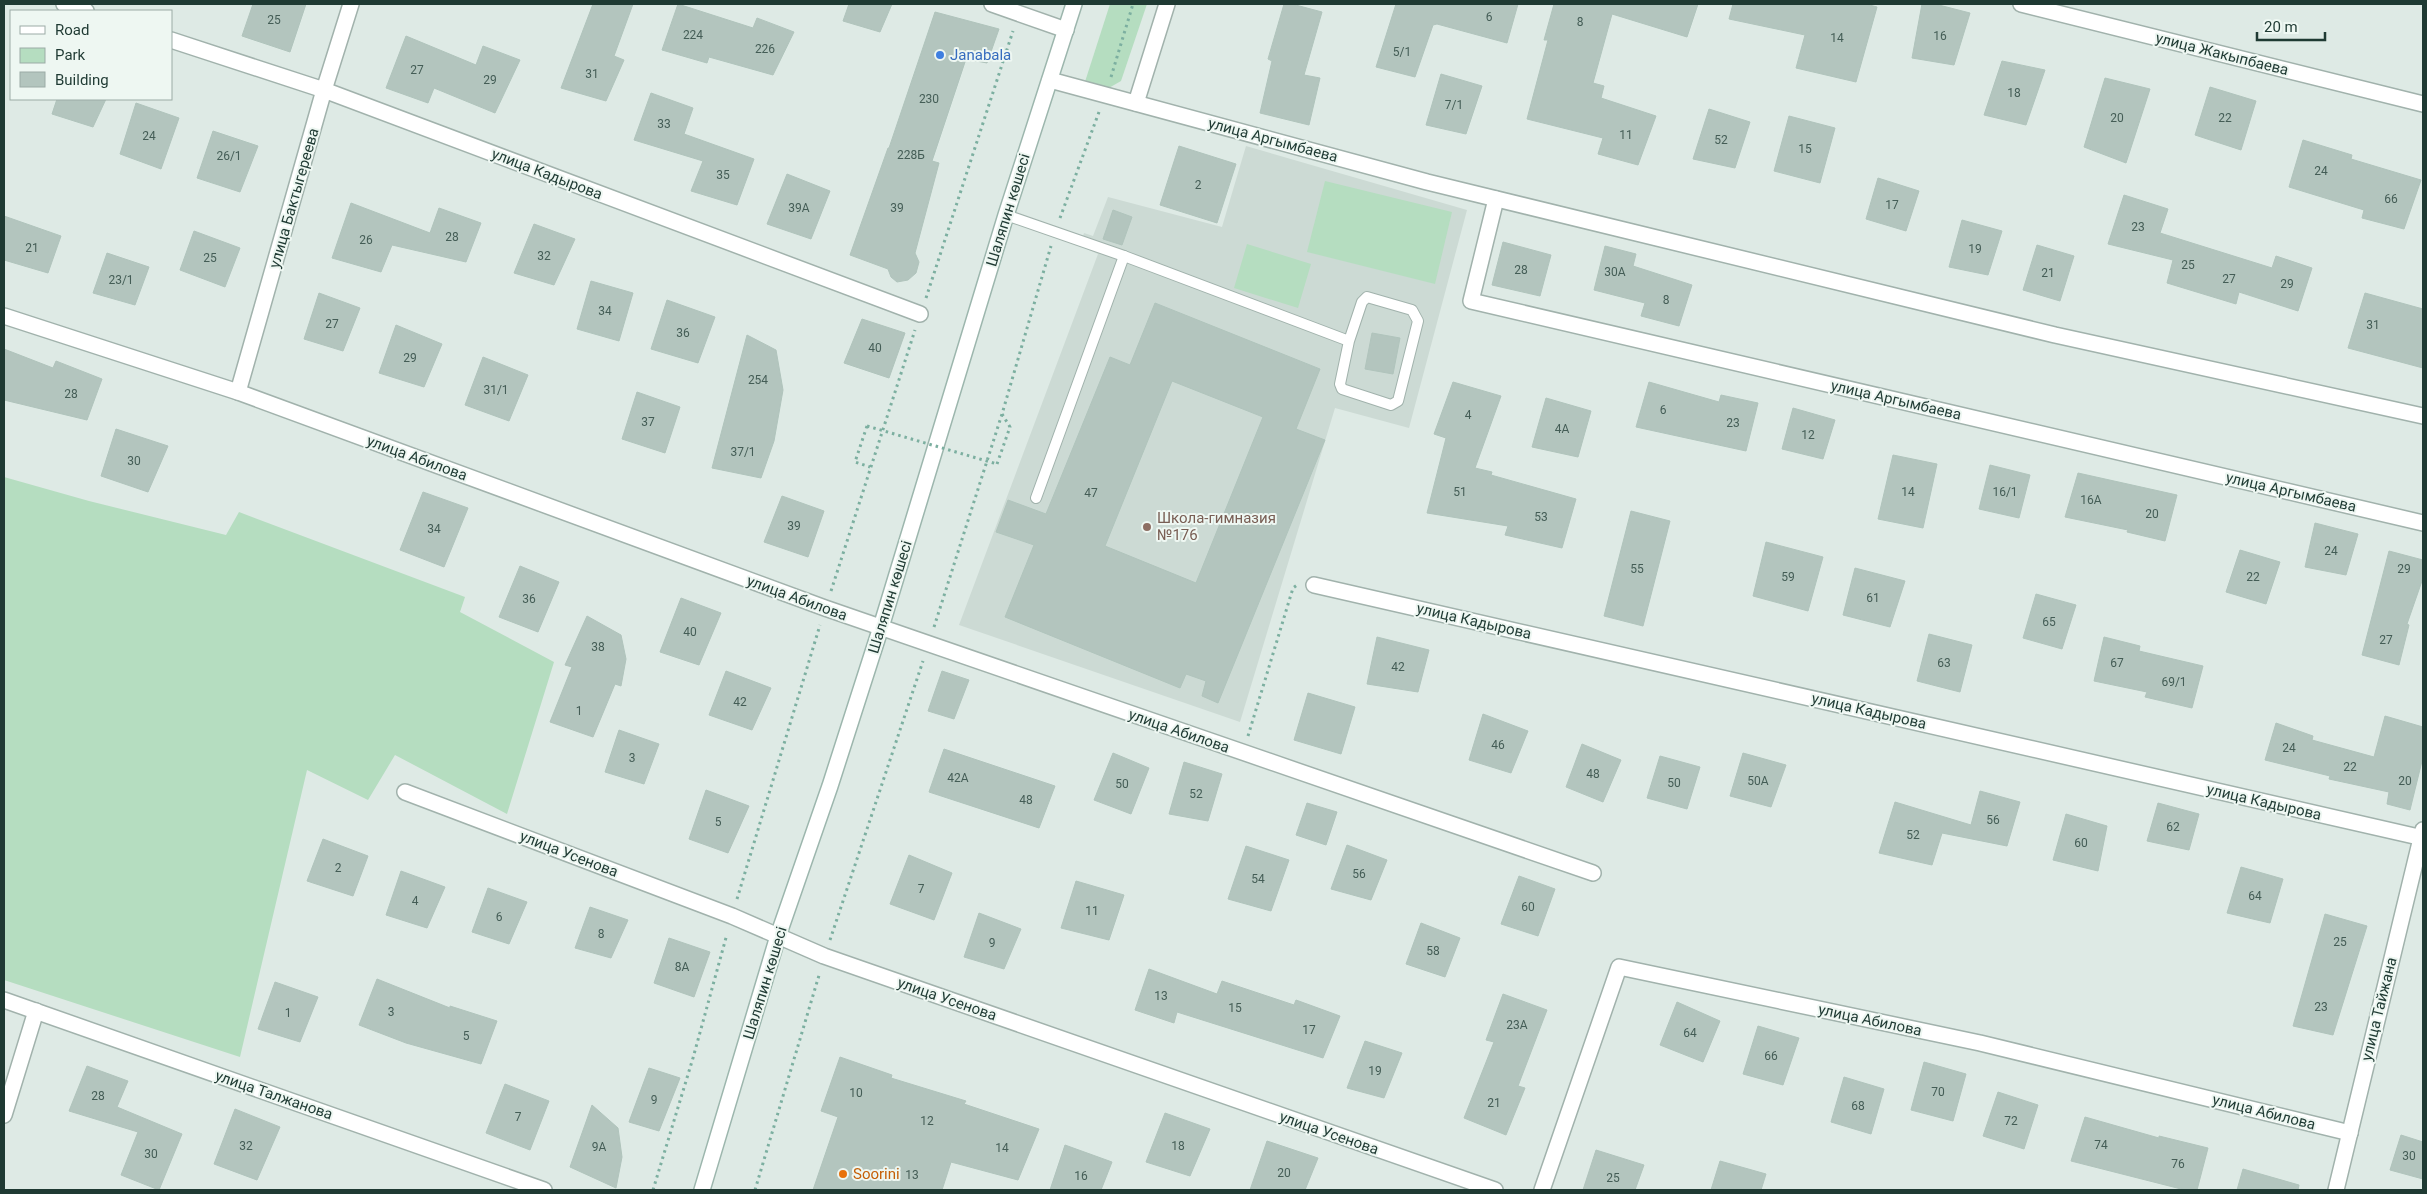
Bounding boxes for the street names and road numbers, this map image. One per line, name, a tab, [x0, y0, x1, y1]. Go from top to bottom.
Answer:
street label: улица Жакыпбаева	[2154, 29, 2290, 79]
street label: улица Аргымбаева	[1206, 114, 1340, 166]
street label: улица Бактыгереева	[265, 126, 323, 270]
street label: улица Кадырова	[489, 145, 605, 203]
street label: Шаляпин көшесі	[982, 151, 1034, 269]
street label: улица Аргымбаева	[1829, 376, 1963, 424]
street label: улица Абилова	[364, 432, 470, 484]
street label: улица Аргымбаева	[2224, 468, 2358, 516]
street label: Шаляпин көшесі	[864, 538, 916, 656]
street label: улица Абилова	[744, 572, 850, 624]
street label: улица Кадырова	[1415, 599, 1533, 643]
street label: улица Кадырова	[1810, 689, 1928, 733]
street label: улица Абилова	[1126, 705, 1232, 757]
street label: улица Кадырова	[2205, 780, 2323, 824]
street label: улица Усенова	[517, 827, 621, 881]
street label: Шаляпин көшесі	[739, 924, 791, 1042]
street label: улица Тайжана	[2357, 955, 2401, 1063]
street label: улица Усенова	[895, 974, 999, 1024]
street label: улица Абилова	[1817, 1000, 1923, 1040]
street label: улица Талжанова	[213, 1066, 335, 1124]
street label: улица Абилова	[2211, 1091, 2317, 1133]
street label: улица Усенова	[1277, 1108, 1381, 1158]

